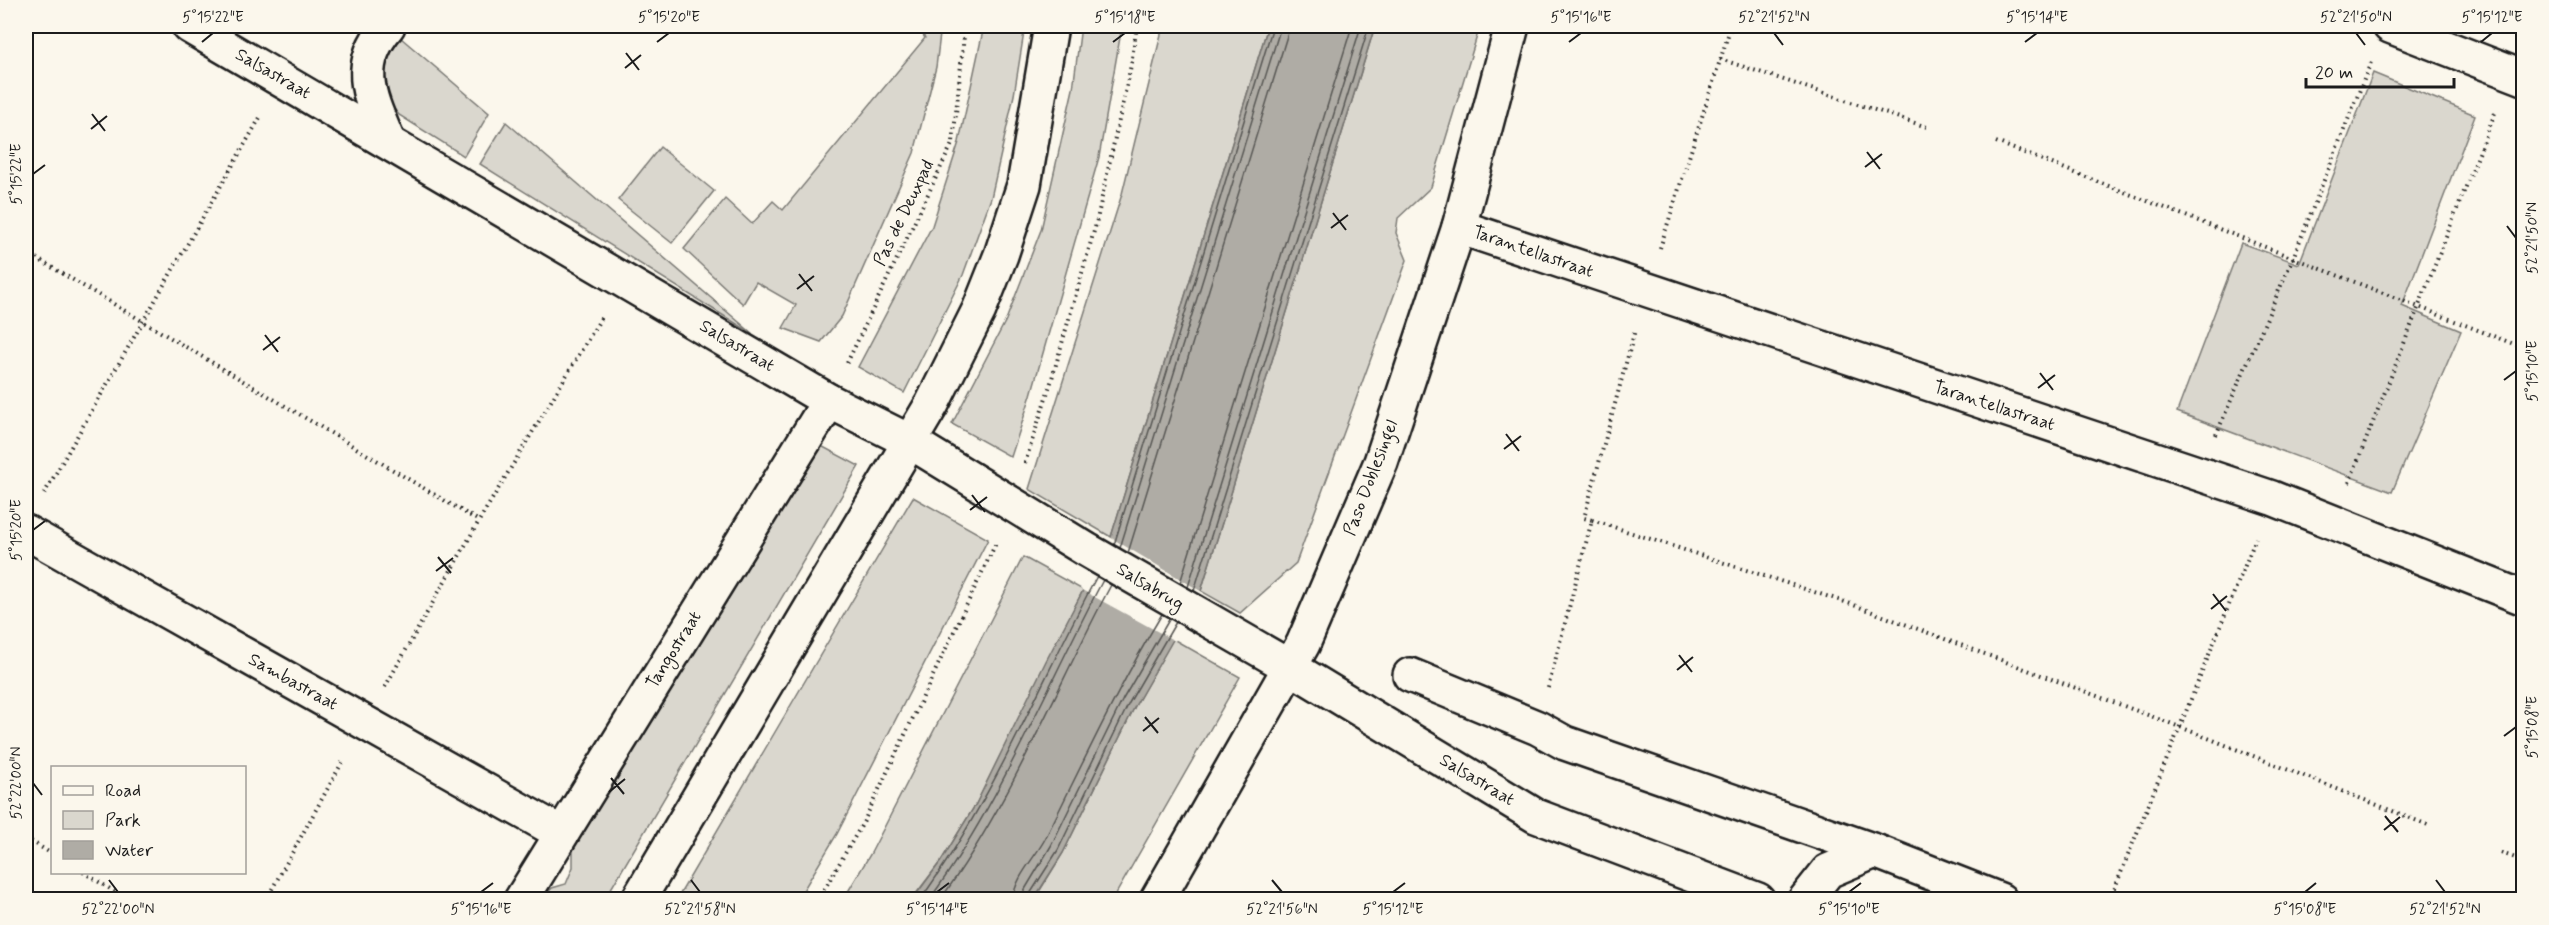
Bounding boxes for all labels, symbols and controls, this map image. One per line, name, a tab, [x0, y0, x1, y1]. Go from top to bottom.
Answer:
text: 5°15'22"E	[182, 8, 244, 28]
text: 5°15'20"E	[638, 8, 700, 28]
text: 5°15'18"E	[1094, 8, 1156, 28]
text: 5°15'16"E	[1550, 8, 1612, 28]
text: 52°21'52"N	[1738, 8, 1810, 28]
text: 5°15'14"E	[2006, 8, 2068, 28]
text: 52°21'50"N	[2320, 8, 2392, 28]
text: 5°15'12"E	[2462, 8, 2523, 28]
street label: Salsastraat	[231, 43, 315, 105]
scale bar	[2306, 51, 2454, 89]
text: 20 m	[2315, 61, 2353, 85]
text: 5°15'22"E	[7, 143, 27, 205]
street label: Pas de Deuxpad	[868, 156, 940, 270]
text: 52°21'50"N	[2523, 202, 2543, 274]
street label: Tarantellastraat	[1469, 220, 1597, 284]
street label: Salsastraat	[695, 314, 779, 378]
text: 5°15'10"E	[2523, 340, 2543, 402]
street label: Tarantellastraat	[1930, 375, 2058, 437]
street label: Paso Doblesingel	[1338, 417, 1406, 540]
text: 5°15'20"E	[7, 499, 27, 561]
street label: Salsabrug	[1111, 557, 1188, 617]
street label: Tangostraat	[641, 606, 708, 694]
street label: Sambastraat	[244, 648, 342, 717]
text: 5°15'08"E	[2523, 695, 2543, 758]
text: 52°22'00"N	[7, 747, 27, 819]
street label: Salsastraat	[1435, 748, 1519, 812]
legend	[51, 766, 246, 874]
text: Road	[105, 779, 141, 803]
text: Park	[105, 809, 141, 833]
text: Water	[105, 839, 154, 863]
text: 52°22'00"N	[82, 900, 154, 920]
text: 5°15'16"E	[450, 900, 512, 920]
text: 52°21'58"N	[664, 900, 736, 920]
text: 5°15'14"E	[906, 900, 968, 920]
text: 52°21'56"N	[1246, 900, 1318, 920]
text: 5°15'12"E	[1363, 900, 1424, 920]
text: 5°15'10"E	[1818, 900, 1880, 920]
text: 5°15'08"E	[2274, 900, 2337, 920]
text: 52°21'52"N	[2409, 900, 2481, 920]

